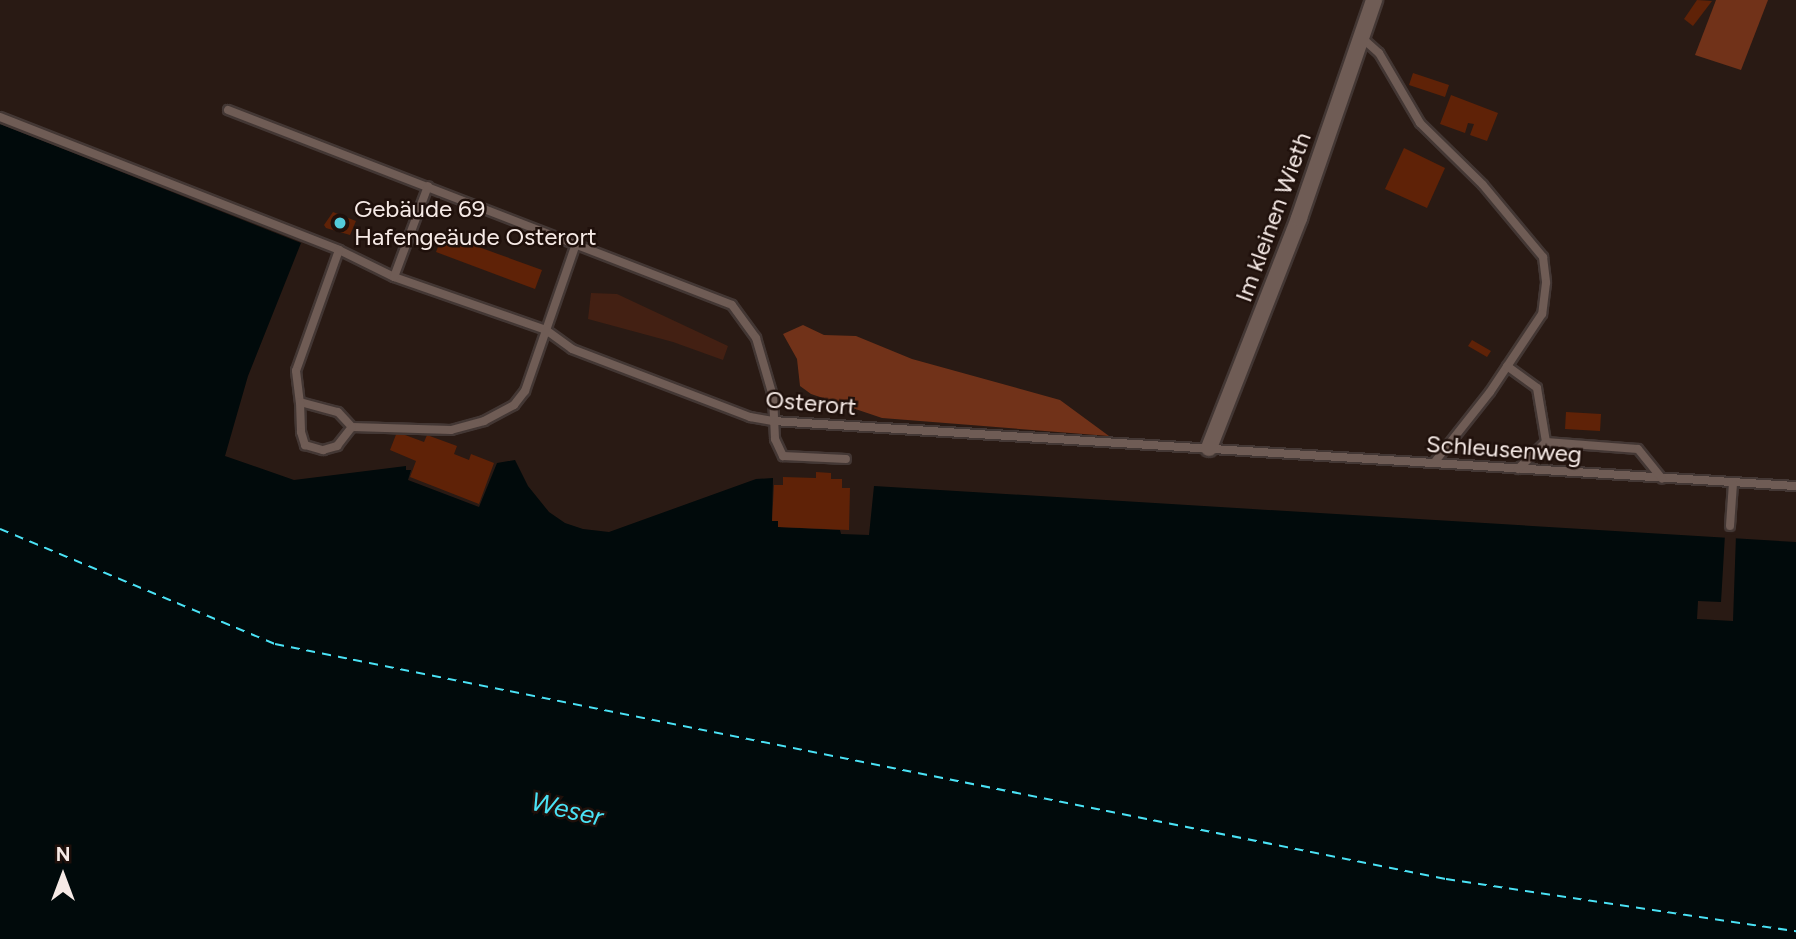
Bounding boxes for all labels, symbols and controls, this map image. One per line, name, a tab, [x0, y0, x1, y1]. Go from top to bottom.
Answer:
street label: Im kleinen Wieth	[1229, 128, 1317, 306]
place label: Gebäude 69 Hafengeäude Osterort	[354, 195, 597, 251]
marker: Gebäude 69 Hafengeäude Osterort	[332, 215, 348, 231]
street label: Osterort	[764, 385, 858, 421]
street label: Schleusenweg	[1425, 429, 1583, 469]
water label: Weser	[528, 787, 606, 833]
north arrow	[28, 841, 98, 911]
text: N	[56, 843, 70, 866]

